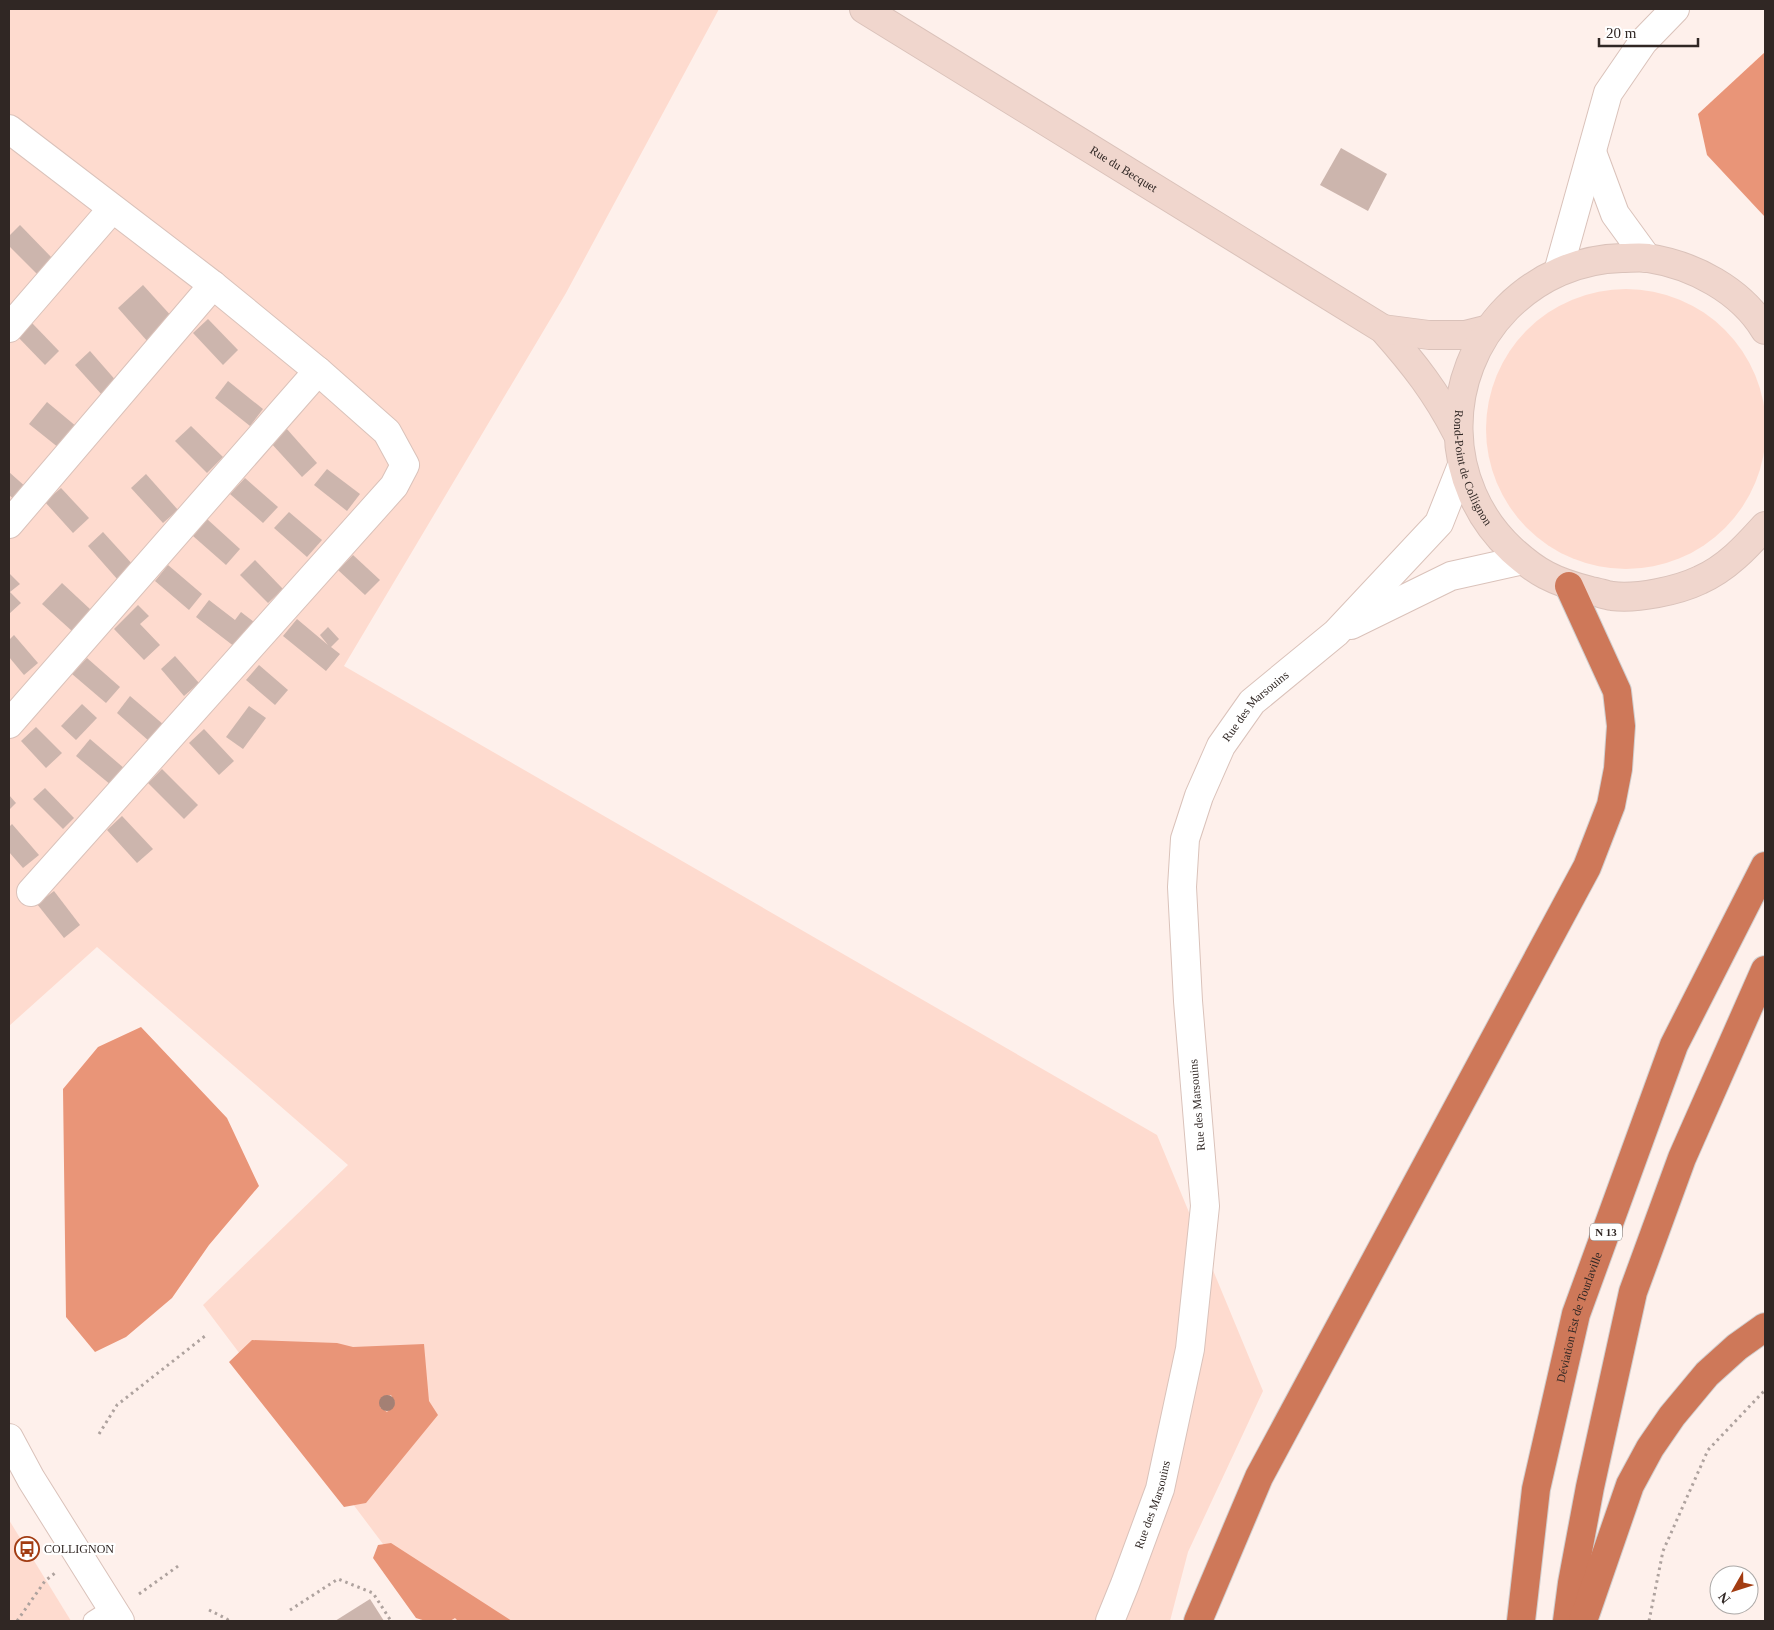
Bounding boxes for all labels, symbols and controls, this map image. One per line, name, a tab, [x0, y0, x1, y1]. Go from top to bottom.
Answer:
scale bar	[1599, 15, 1698, 47]
text: 20 m	[1606, 25, 1637, 41]
street label: Rue du Becquet	[1087, 143, 1160, 195]
street label: Rond-Point de Collignon	[1451, 409, 1495, 528]
street label: Rue des Marsouins	[1219, 668, 1292, 744]
street label: Rue des Marsouins	[1186, 1058, 1208, 1151]
road number: N 13	[1590, 1224, 1622, 1240]
street label: Déviation Est de Tourlaville	[1554, 1250, 1605, 1384]
street label: Rue des Marsouins	[1132, 1459, 1173, 1551]
bus stop icon: COLLIGNON	[14, 1536, 40, 1562]
place label: COLLIGNON	[44, 1542, 114, 1556]
north arrow	[1709, 1565, 1759, 1615]
text: N	[1715, 1589, 1733, 1607]

